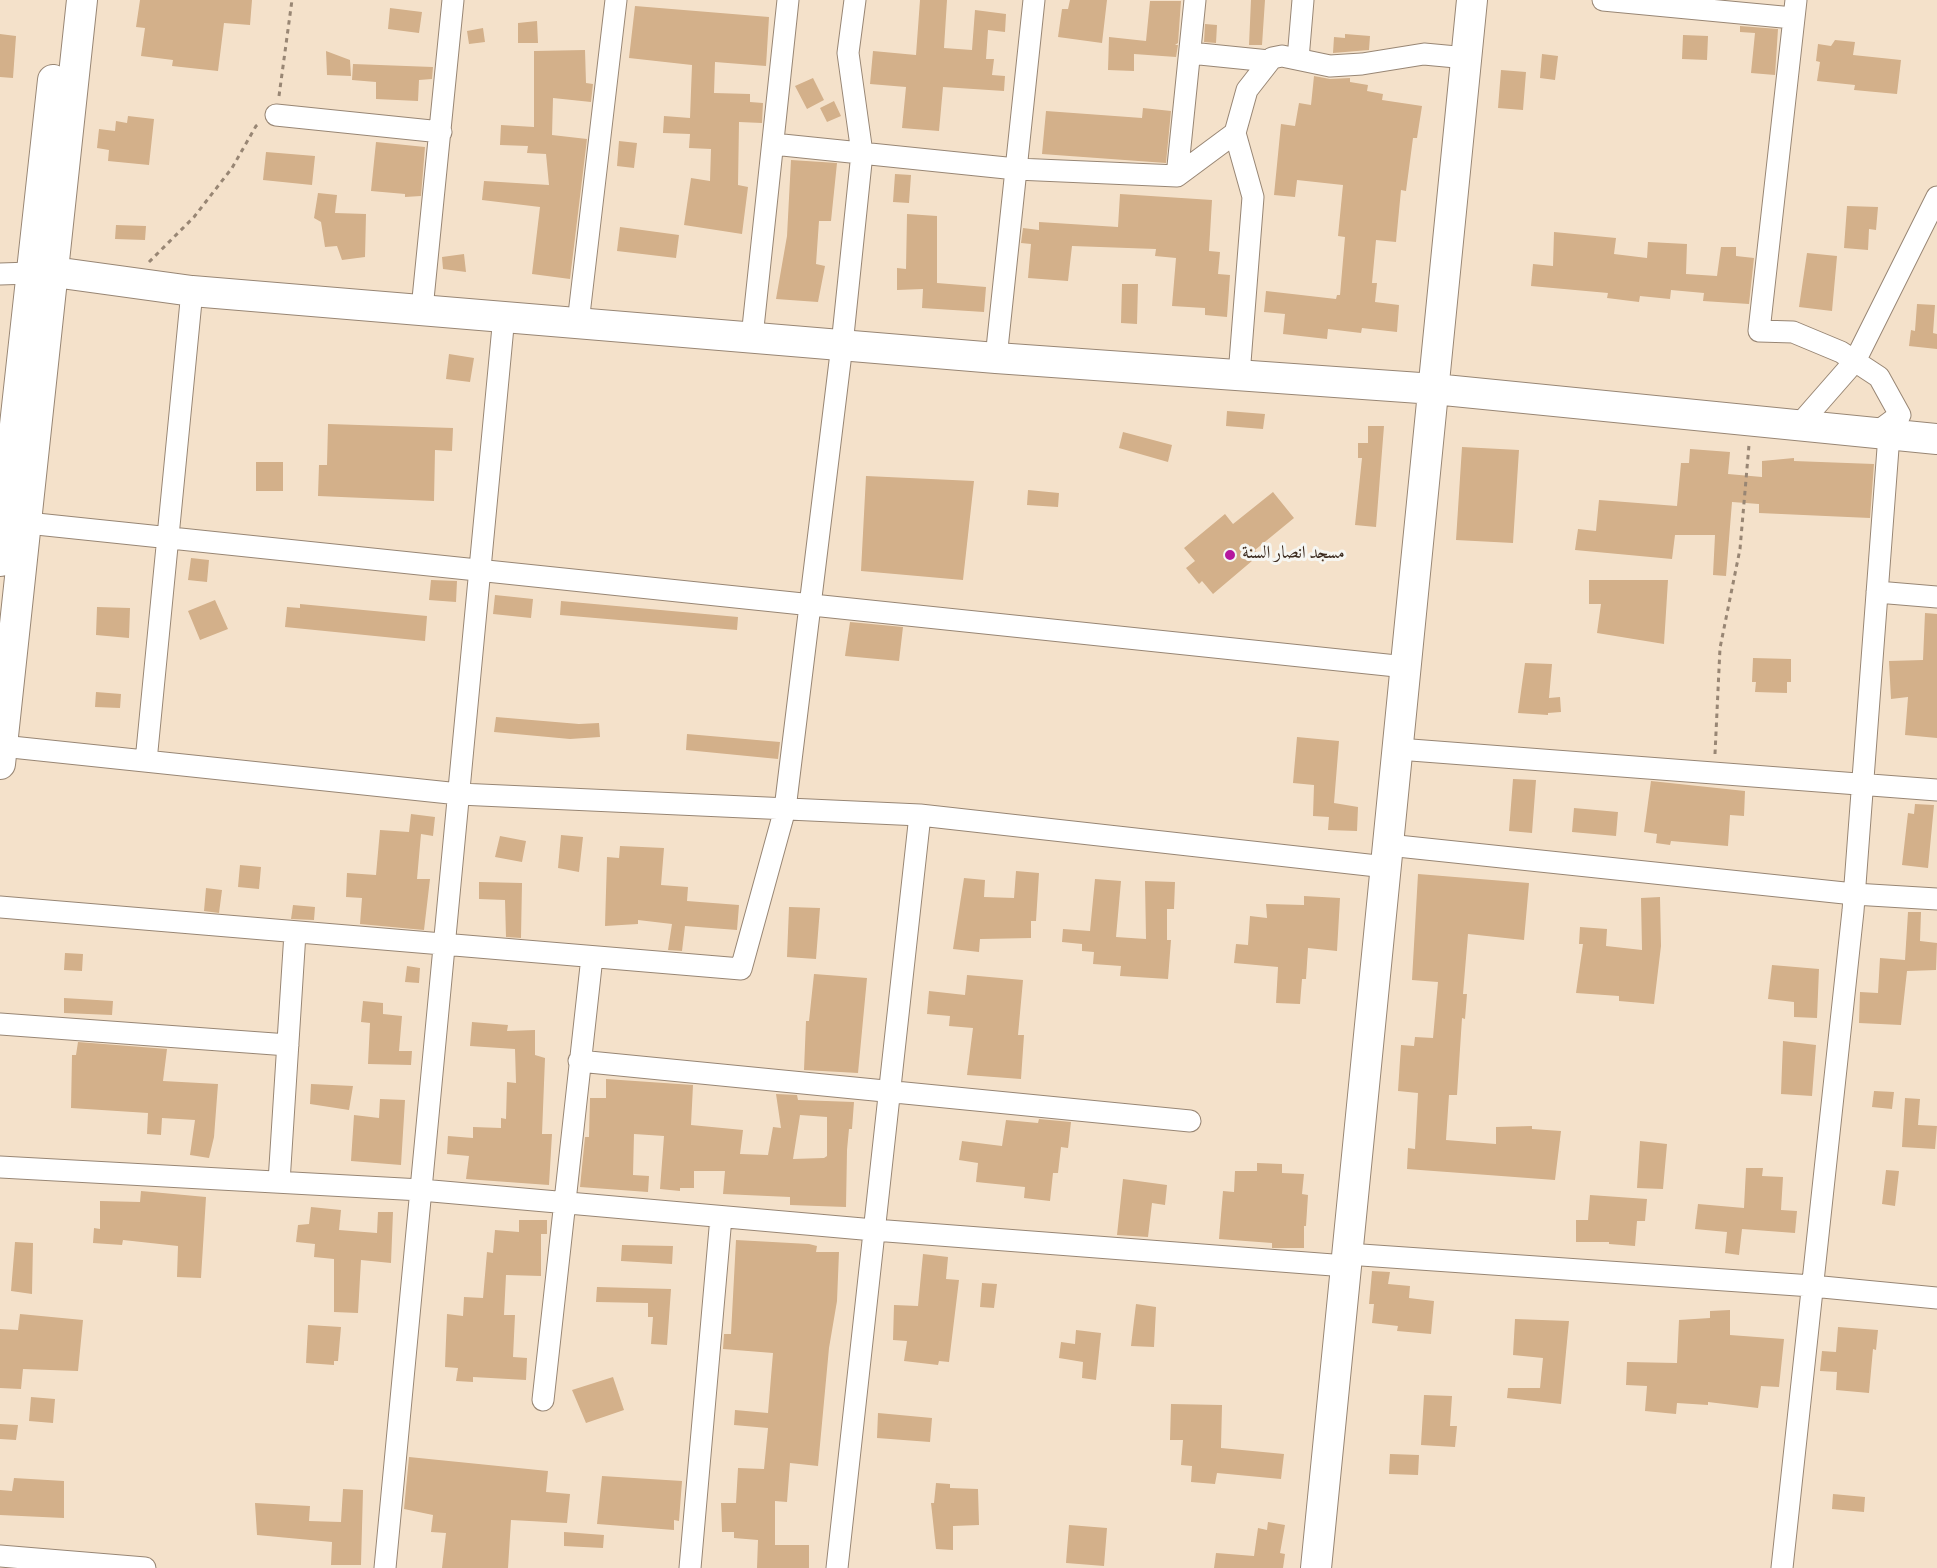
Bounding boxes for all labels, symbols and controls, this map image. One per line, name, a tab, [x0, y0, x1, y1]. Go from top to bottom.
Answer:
place label: مسجد انصار السنة	[1242, 544, 1345, 566]
marker: مسجد انصار السنة	[1223, 548, 1237, 562]

